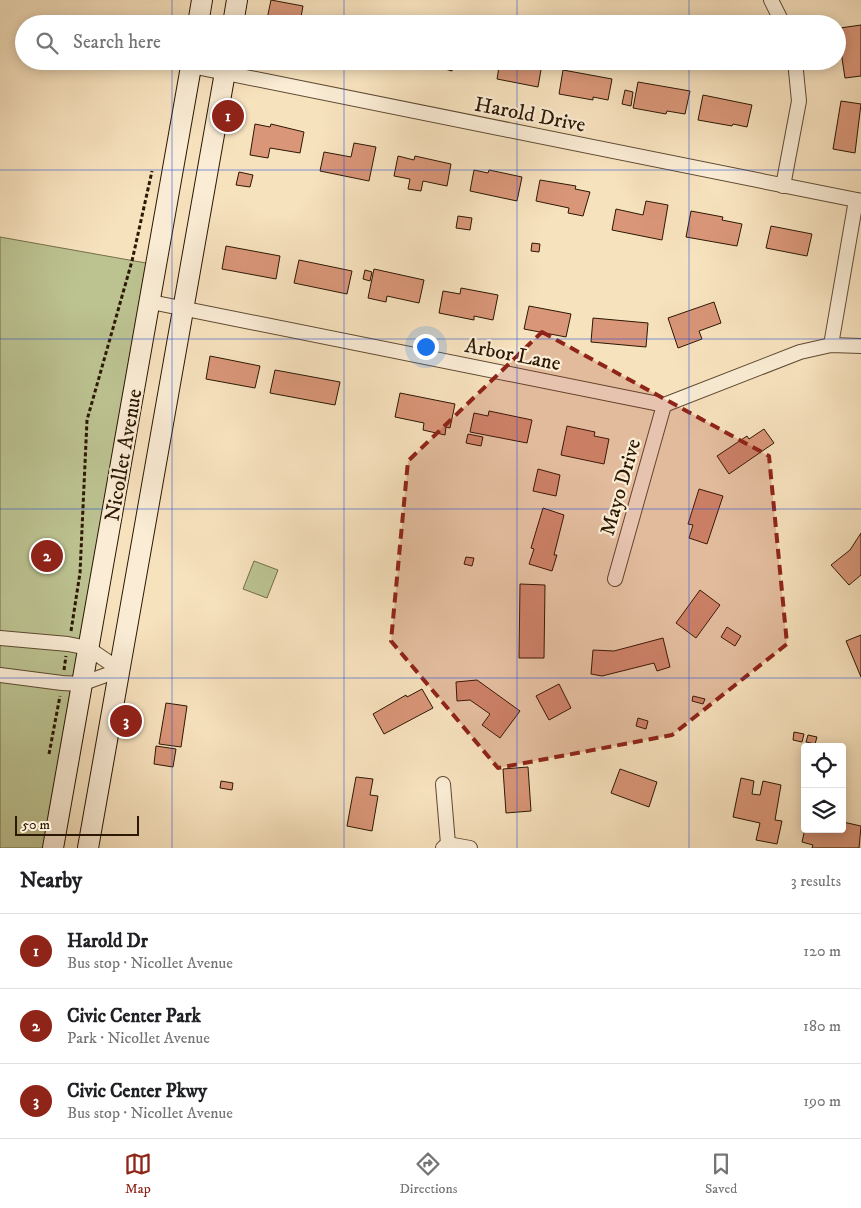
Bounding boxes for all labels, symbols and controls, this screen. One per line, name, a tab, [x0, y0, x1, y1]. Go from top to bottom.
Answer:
search box	[15, 15, 846, 70]
icon: search	[33, 29, 61, 57]
text: Search here	[73, 31, 161, 54]
street label: Harold Drive	[472, 91, 588, 139]
pin: 1	[212, 97, 244, 135]
street label: Arbor Lane	[463, 333, 563, 377]
your location	[413, 334, 439, 360]
street label: Nicollet Avenue	[100, 386, 149, 524]
street label: Mayo Drive	[595, 436, 647, 539]
pin: 2	[31, 537, 63, 575]
pin: 3	[110, 702, 142, 740]
map controls	[801, 743, 846, 833]
button: locate	[801, 743, 846, 788]
button: layers	[801, 788, 846, 833]
scale bar	[15, 813, 139, 836]
text: 50 m	[22, 816, 50, 834]
text: Nearby	[20, 868, 82, 894]
text: 3 results	[791, 871, 841, 891]
text: Harold Dr	[67, 930, 148, 953]
text: 1	[33, 941, 39, 961]
text: 120 m	[803, 941, 841, 961]
text: Bus stop · Nicollet Avenue	[67, 953, 233, 973]
text: Civic Center Park	[67, 1005, 201, 1028]
text: 2	[32, 1016, 40, 1036]
text: 180 m	[803, 1016, 841, 1036]
text: Park · Nicollet Avenue	[67, 1028, 210, 1048]
text: Civic Center Pkwy	[67, 1080, 207, 1103]
text: 3	[33, 1091, 39, 1111]
text: 190 m	[803, 1091, 841, 1111]
text: Bus stop · Nicollet Avenue	[67, 1103, 233, 1123]
tab: Map	[124, 1150, 152, 1198]
tab: Directions	[399, 1150, 457, 1198]
tab: Saved	[705, 1150, 737, 1198]

